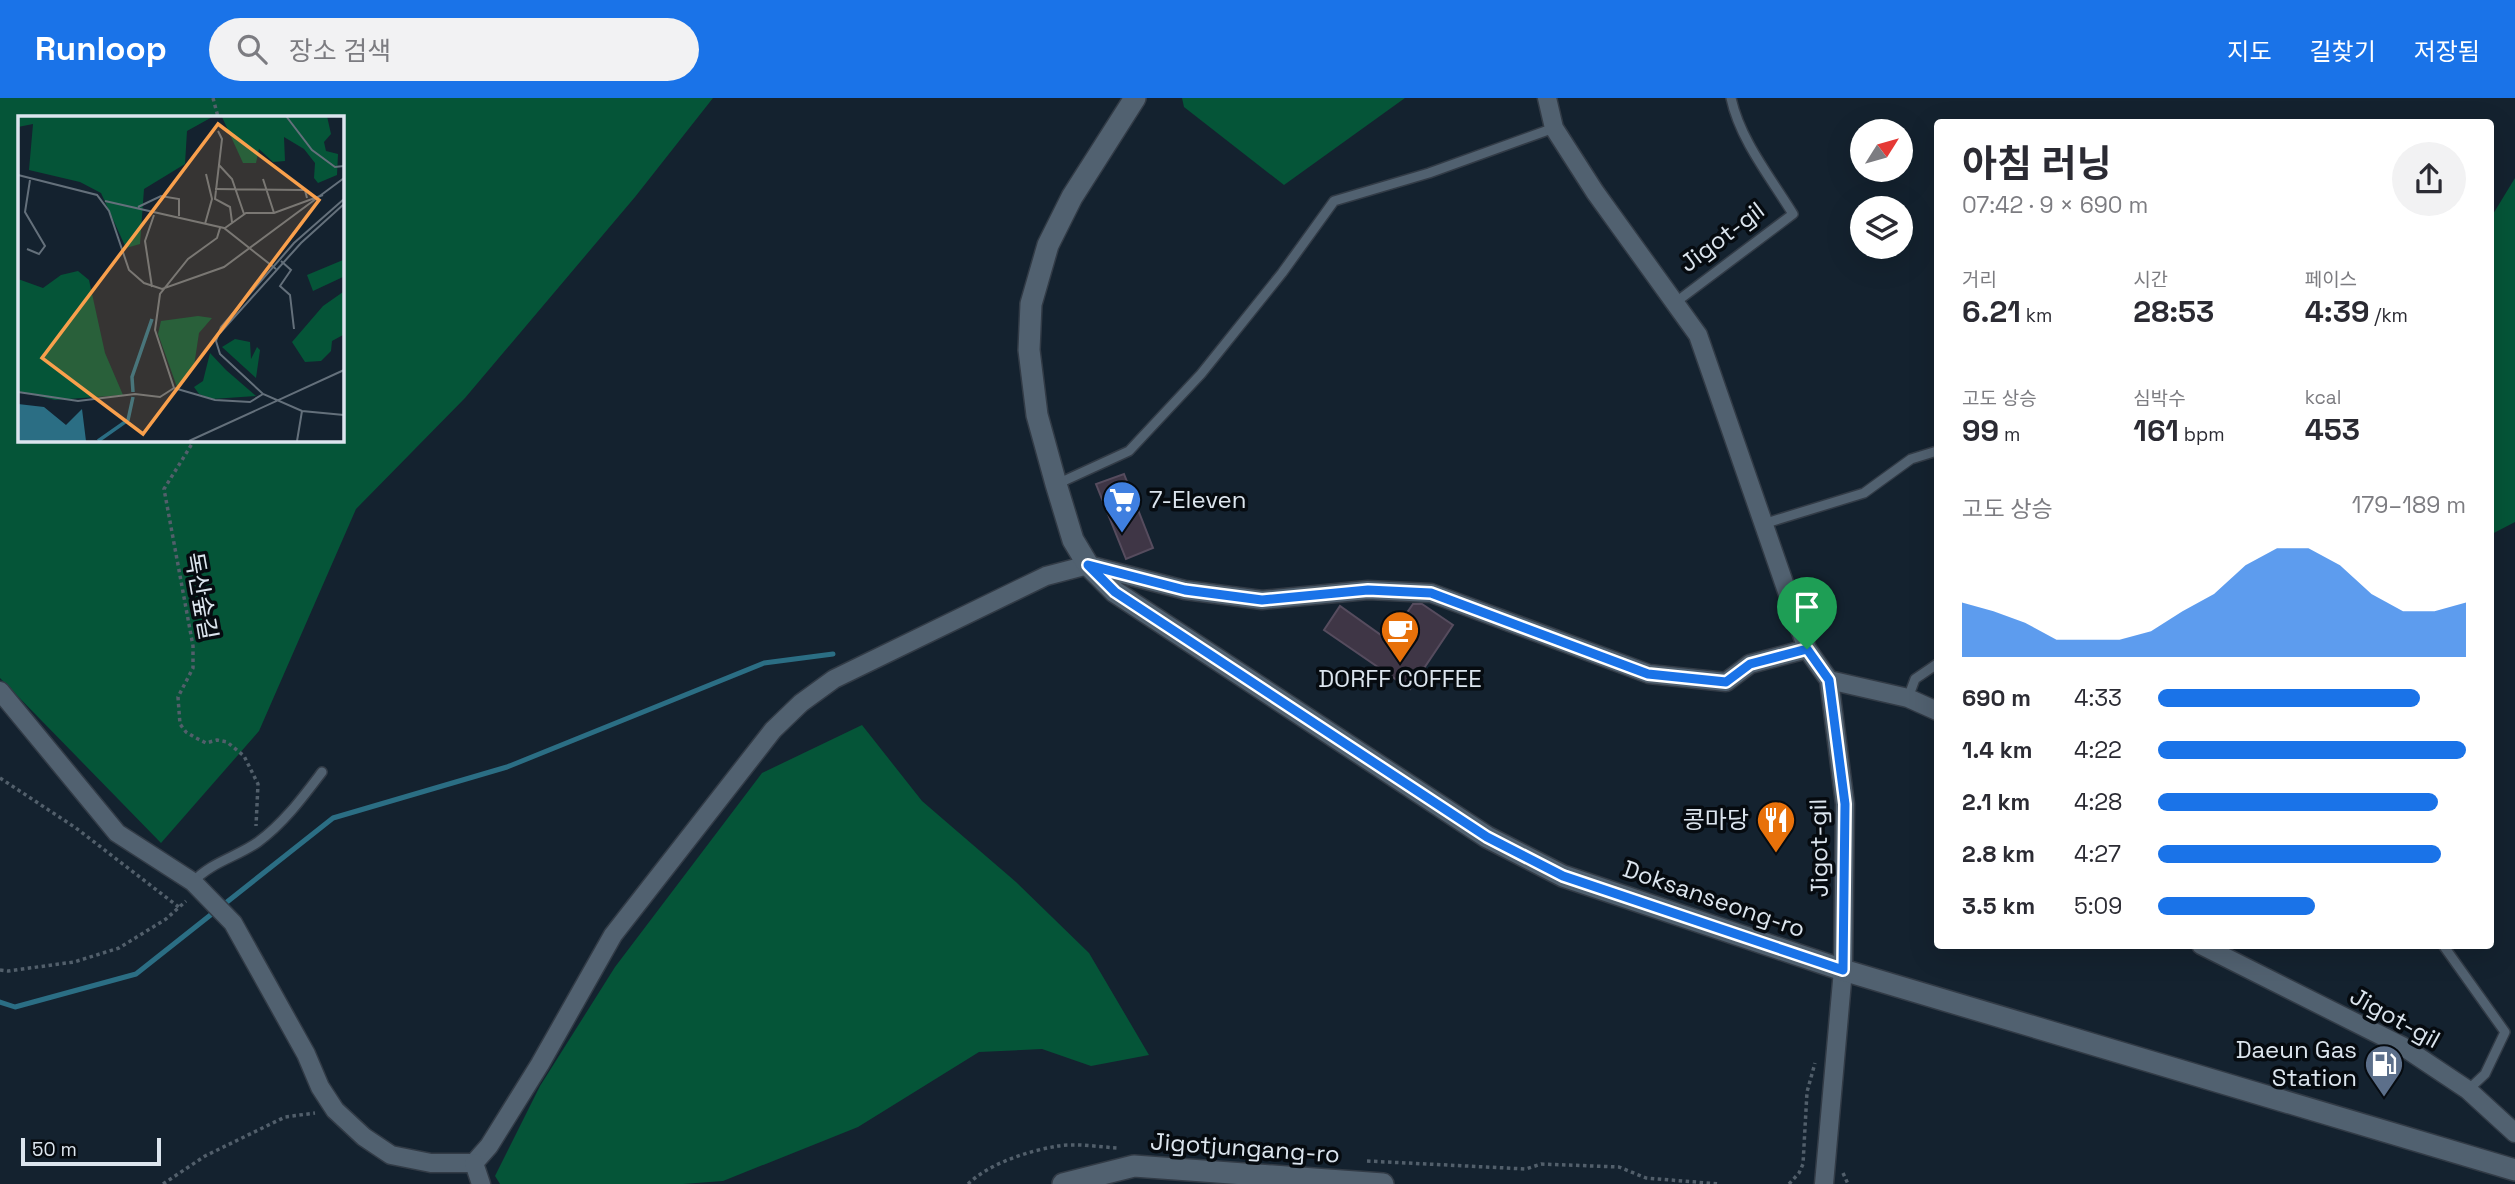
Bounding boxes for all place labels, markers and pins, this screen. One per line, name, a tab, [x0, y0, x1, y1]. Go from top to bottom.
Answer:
supermarket icon: 7-Eleven	[1101, 479, 1143, 534]
place label: 7-Eleven	[1149, 484, 1247, 515]
pin	[1777, 577, 1837, 649]
cafe icon: DORFF COFFEE	[1379, 609, 1421, 664]
place label: DORFF COFFEE	[1318, 663, 1482, 694]
restaurant icon: 콩마당	[1755, 799, 1797, 854]
place label: 콩마당	[1683, 804, 1749, 835]
place label: Daeun Gas Station	[2236, 1034, 2357, 1093]
fuel station icon: Daeun Gas Station	[2363, 1043, 2405, 1098]

